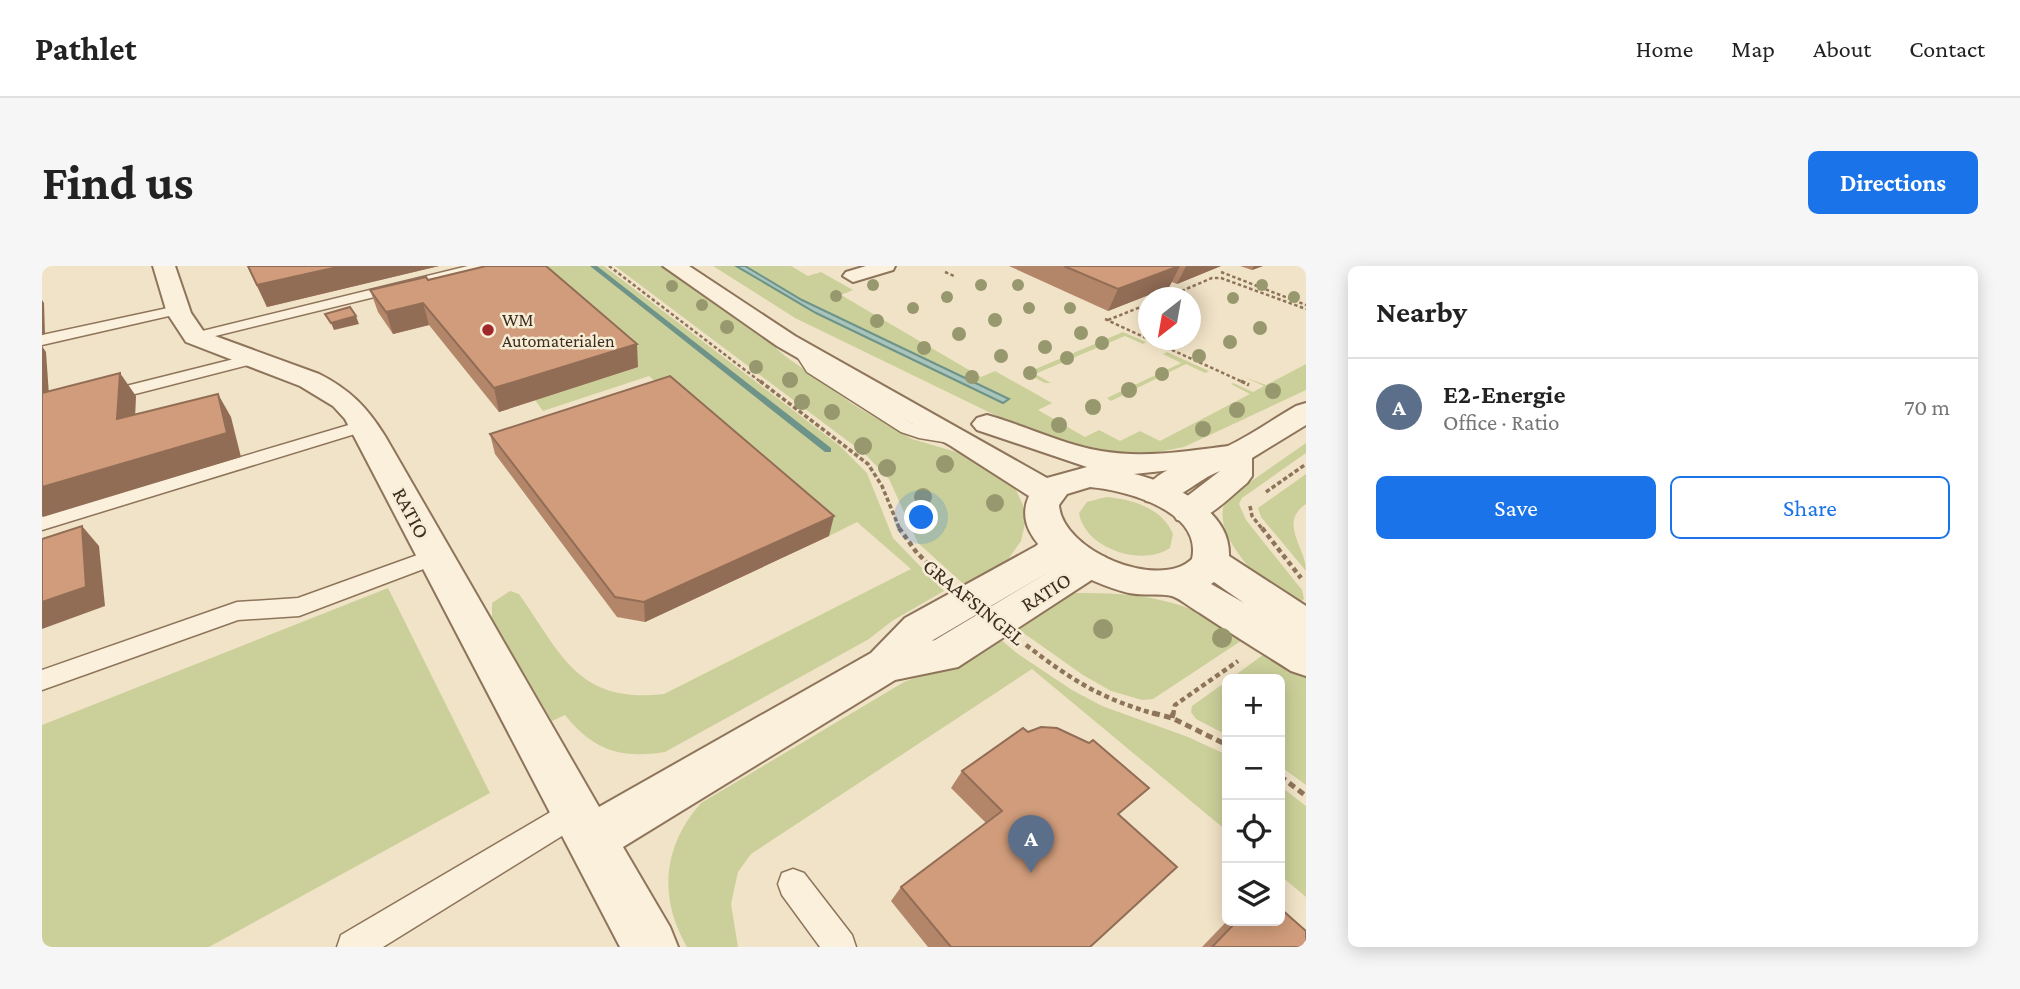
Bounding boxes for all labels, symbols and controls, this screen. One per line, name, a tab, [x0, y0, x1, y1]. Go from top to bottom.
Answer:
text: Pathlet	[35, 30, 137, 67]
text: Home	[1636, 35, 1693, 62]
text: Map	[1731, 35, 1775, 62]
text: About	[1813, 35, 1871, 62]
text: Contact	[1909, 35, 1985, 62]
button: Directions	[1808, 151, 1978, 214]
text: Find us	[42, 155, 194, 210]
north arrow	[1138, 287, 1201, 350]
text: Nearby	[1376, 295, 1467, 328]
place label: WM Automaterialen	[502, 310, 615, 351]
marker: WM Automaterialen	[480, 322, 496, 338]
text: E2-Energie	[1443, 380, 1566, 409]
text: A	[1392, 394, 1406, 420]
text: 70 m	[1904, 394, 1950, 420]
text: Office · Ratio	[1443, 409, 1559, 435]
button: Save	[1376, 476, 1656, 539]
button: Share	[1670, 476, 1950, 539]
street label: RATIO	[388, 483, 434, 543]
your location	[904, 500, 938, 534]
street label: GRAAFSINGEL	[918, 554, 1030, 651]
street label: RATIO	[1017, 567, 1075, 617]
map controls	[1222, 674, 1285, 926]
button: +	[1222, 674, 1285, 737]
button: −	[1222, 737, 1285, 800]
button: locate	[1222, 800, 1285, 863]
pin: A	[1008, 815, 1054, 873]
button: layers	[1222, 863, 1285, 926]

